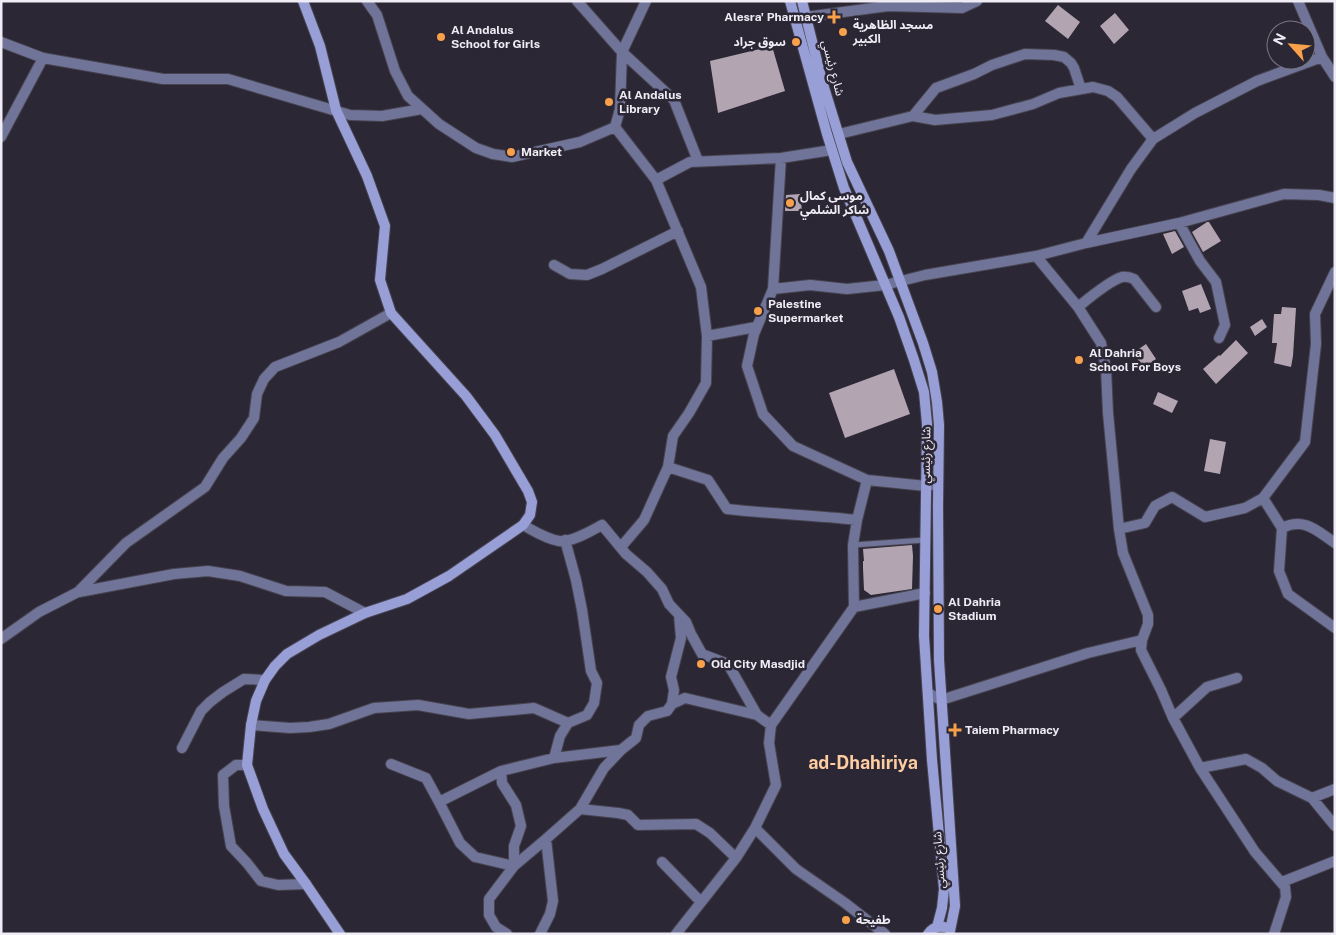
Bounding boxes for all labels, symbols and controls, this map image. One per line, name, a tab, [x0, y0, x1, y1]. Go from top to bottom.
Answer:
place label: Alesra' Pharmacy	[724, 10, 824, 24]
marker: Alesra' Pharmacy	[828, 11, 840, 23]
place label: مسجد الظاهرية الكبير	[852, 18, 933, 46]
north arrow	[1266, 20, 1316, 70]
place label: Al Andalus School for Girls	[451, 23, 540, 51]
marker: مسجد الظاهرية الكبير	[837, 26, 849, 38]
marker: Al Andalus School for Girls	[435, 31, 447, 43]
text: N	[1270, 31, 1289, 48]
place label: سوق جراد	[733, 35, 786, 49]
marker: سوق جراد	[790, 36, 802, 48]
street label: شارع رئيسي	[816, 39, 847, 98]
place label: Al Andalus Library	[619, 88, 682, 116]
marker: Al Andalus Library	[603, 96, 615, 108]
place label: Market	[521, 145, 562, 159]
marker: Market	[505, 146, 517, 158]
place label: موسى كمال شاكر الشلمي	[800, 189, 869, 220]
marker: موسى كمال شاكر الشلمي	[784, 197, 796, 209]
place label: Palestine Supermarket	[768, 297, 843, 325]
marker: Palestine Supermarket	[752, 305, 764, 317]
place label: Al Dahria School For Boys	[1089, 346, 1181, 374]
marker: Al Dahria School For Boys	[1073, 354, 1085, 366]
street label: شارع رئيسي	[919, 426, 936, 484]
place label: Al Dahria Stadium	[948, 595, 1001, 623]
marker: Al Dahria Stadium	[932, 603, 944, 615]
place label: Old City Masdjid	[711, 657, 805, 671]
marker: Old City Masdjid	[695, 658, 707, 670]
place label: Taiem Pharmacy	[965, 723, 1060, 737]
marker: Taiem Pharmacy	[949, 724, 961, 736]
district label: ad-Dhahiriya	[808, 752, 918, 773]
street label: شارع رئيسي	[930, 831, 951, 889]
place label: طفيحة	[856, 913, 891, 927]
marker: طفيحة	[840, 914, 852, 926]

